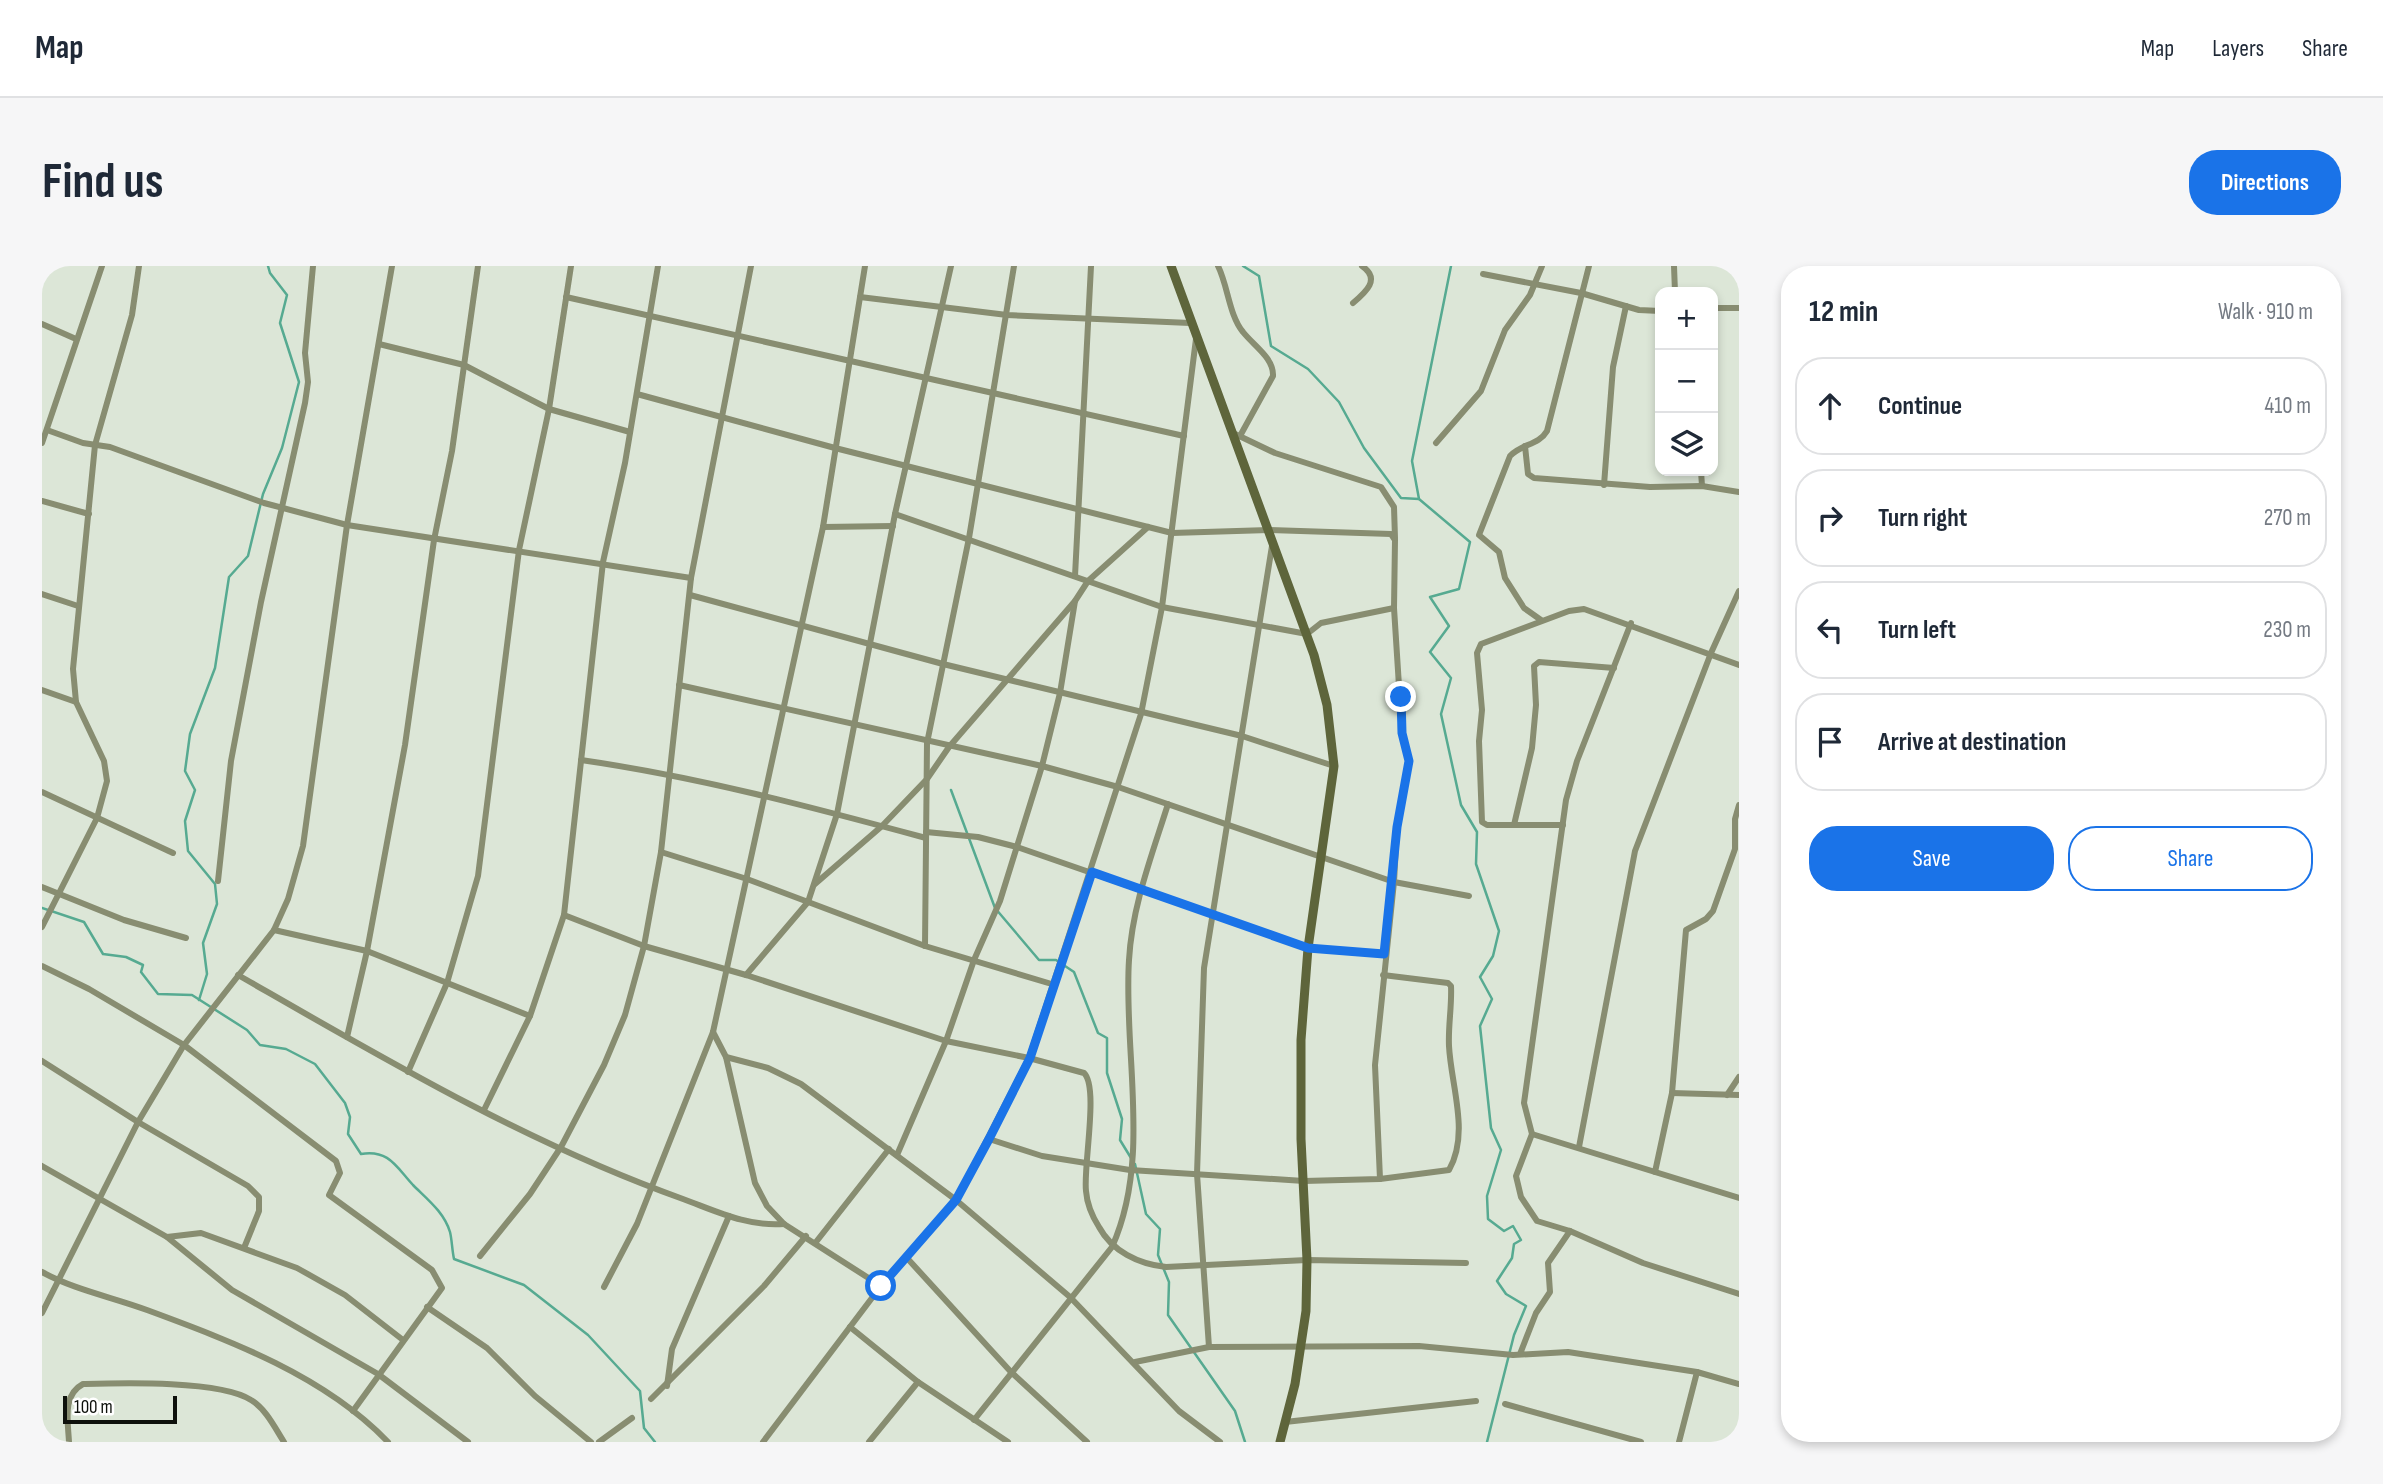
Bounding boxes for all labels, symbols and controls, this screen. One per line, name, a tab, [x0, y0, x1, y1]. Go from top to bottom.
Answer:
text: Map	[35, 28, 84, 68]
text: Map	[2141, 34, 2174, 63]
text: Layers	[2212, 34, 2264, 63]
text: Share	[2302, 34, 2348, 63]
button: Directions	[2189, 150, 2341, 215]
text: Find us	[42, 153, 164, 212]
map controls	[1655, 287, 1718, 476]
button: +	[1655, 287, 1718, 350]
text: 12 min	[1809, 294, 1878, 330]
text: Walk · 910 m	[2218, 298, 2313, 326]
button: −	[1655, 350, 1718, 413]
icon: ahead	[1811, 387, 1849, 425]
text: Continue	[1878, 391, 1962, 422]
text: 410 m	[2265, 392, 2311, 420]
button: layers	[1655, 413, 1718, 476]
icon: right	[1811, 499, 1849, 537]
text: Turn right	[1878, 503, 1967, 534]
text: 270 m	[2264, 504, 2311, 532]
icon: left	[1811, 611, 1849, 649]
text: Turn left	[1878, 615, 1956, 646]
text: 230 m	[2263, 616, 2311, 644]
route end	[1385, 681, 1416, 712]
icon: arrive	[1811, 723, 1849, 761]
text: Arrive at destination	[1878, 727, 2066, 758]
button: Save	[1809, 826, 2054, 891]
button: Share	[2068, 826, 2313, 891]
route start	[865, 1270, 896, 1301]
scale bar	[63, 1393, 177, 1425]
text: 100 m	[74, 1396, 113, 1419]

